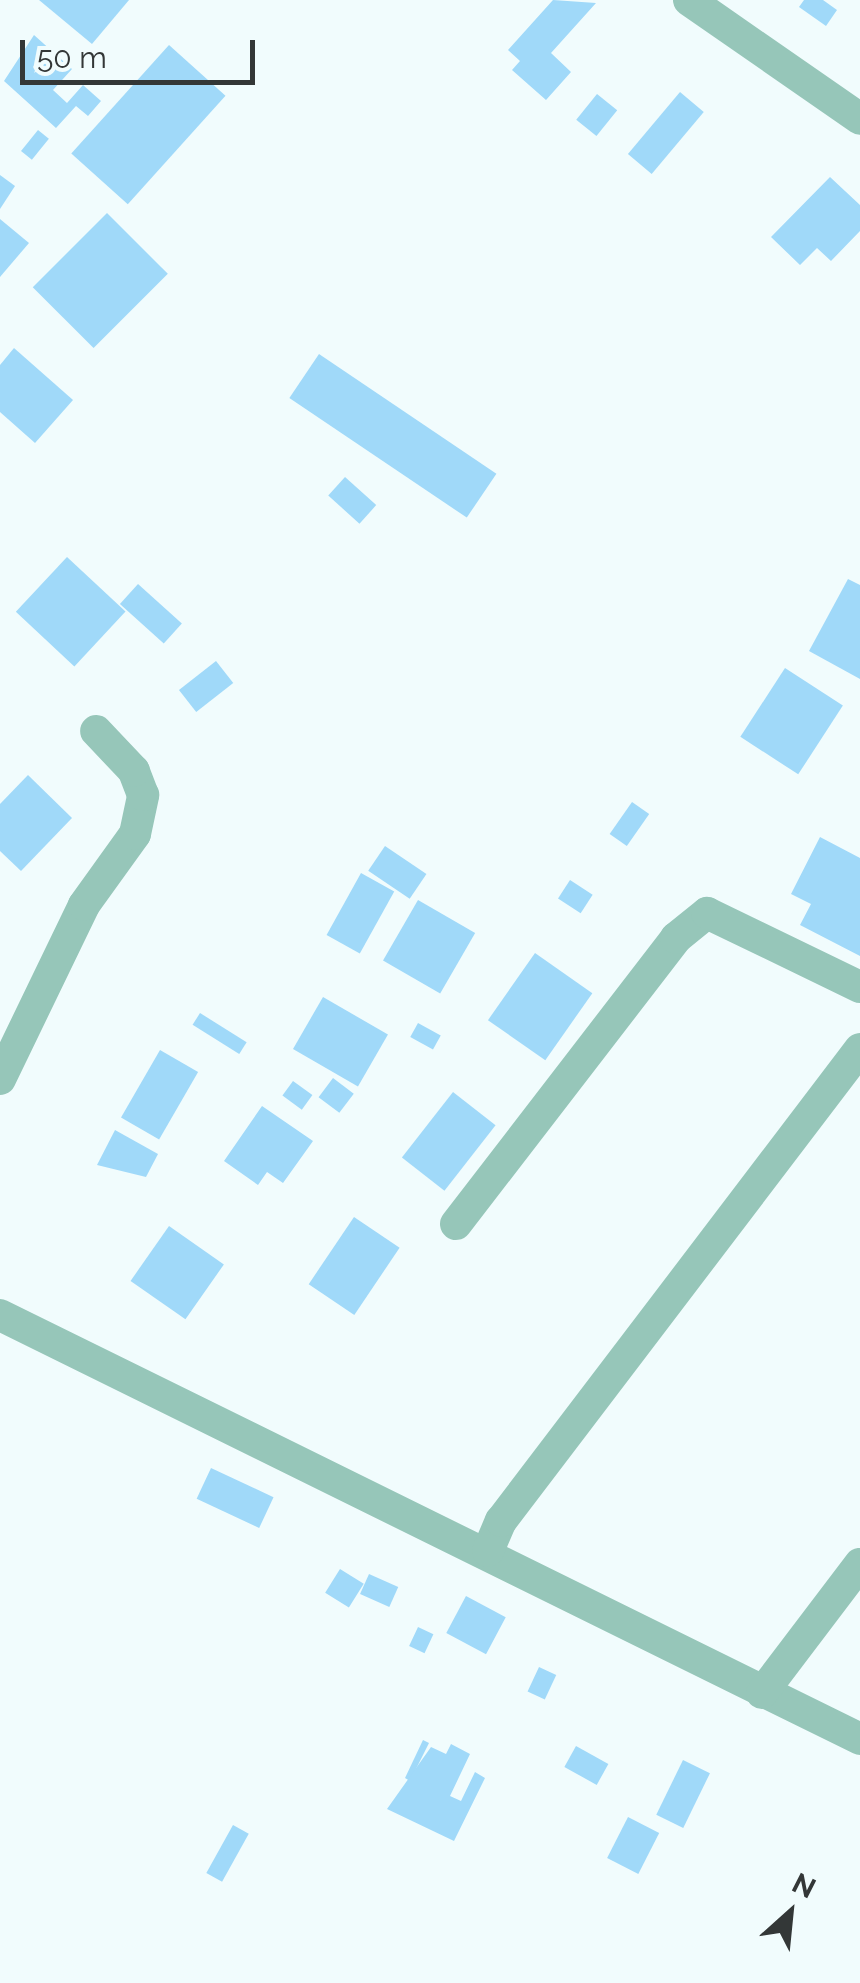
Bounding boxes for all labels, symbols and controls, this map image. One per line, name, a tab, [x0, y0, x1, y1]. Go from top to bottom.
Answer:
scale bar	[25, 20, 260, 82]
text: 50 m	[37, 40, 107, 75]
north arrow	[740, 1863, 840, 1963]
text: N	[787, 1866, 821, 1905]

